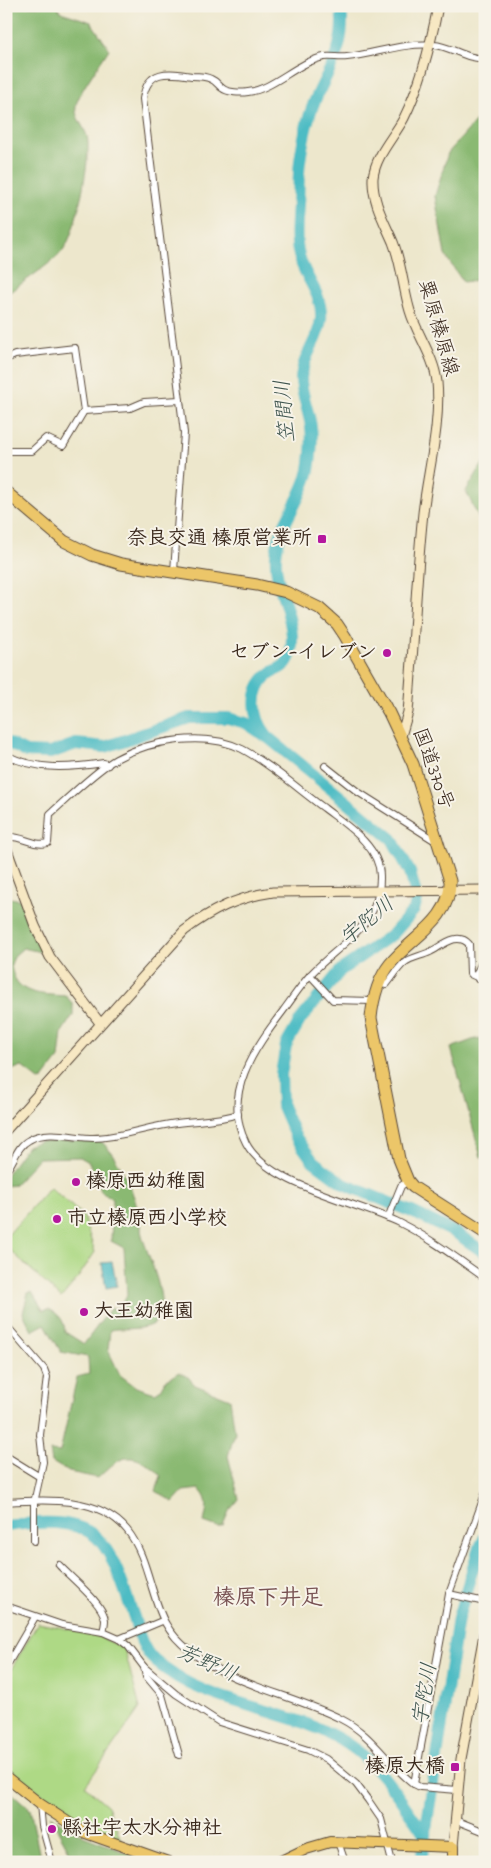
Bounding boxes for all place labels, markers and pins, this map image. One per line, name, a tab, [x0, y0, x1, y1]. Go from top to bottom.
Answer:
place label: 奈良交通 榛原営業所	[127, 525, 312, 554]
marker: 奈良交通 榛原営業所	[316, 533, 328, 545]
place label: セブン-イレブン	[230, 639, 377, 668]
marker: セブン-イレブン	[381, 647, 393, 659]
place label: 榛原西幼稚園	[86, 1168, 206, 1197]
marker: 榛原西幼稚園	[70, 1176, 82, 1188]
place label: 市立榛原西小学校	[67, 1205, 227, 1234]
marker: 市立榛原西小学校	[51, 1213, 63, 1225]
place label: 大王幼稚園	[94, 1298, 194, 1327]
marker: 大王幼稚園	[78, 1306, 90, 1318]
place label: 榛原大橋	[365, 1753, 445, 1782]
marker: 榛原大橋	[449, 1761, 461, 1773]
place label: 縣社宇太水分神社	[62, 1815, 222, 1844]
marker: 縣社宇太水分神社	[46, 1823, 58, 1835]

